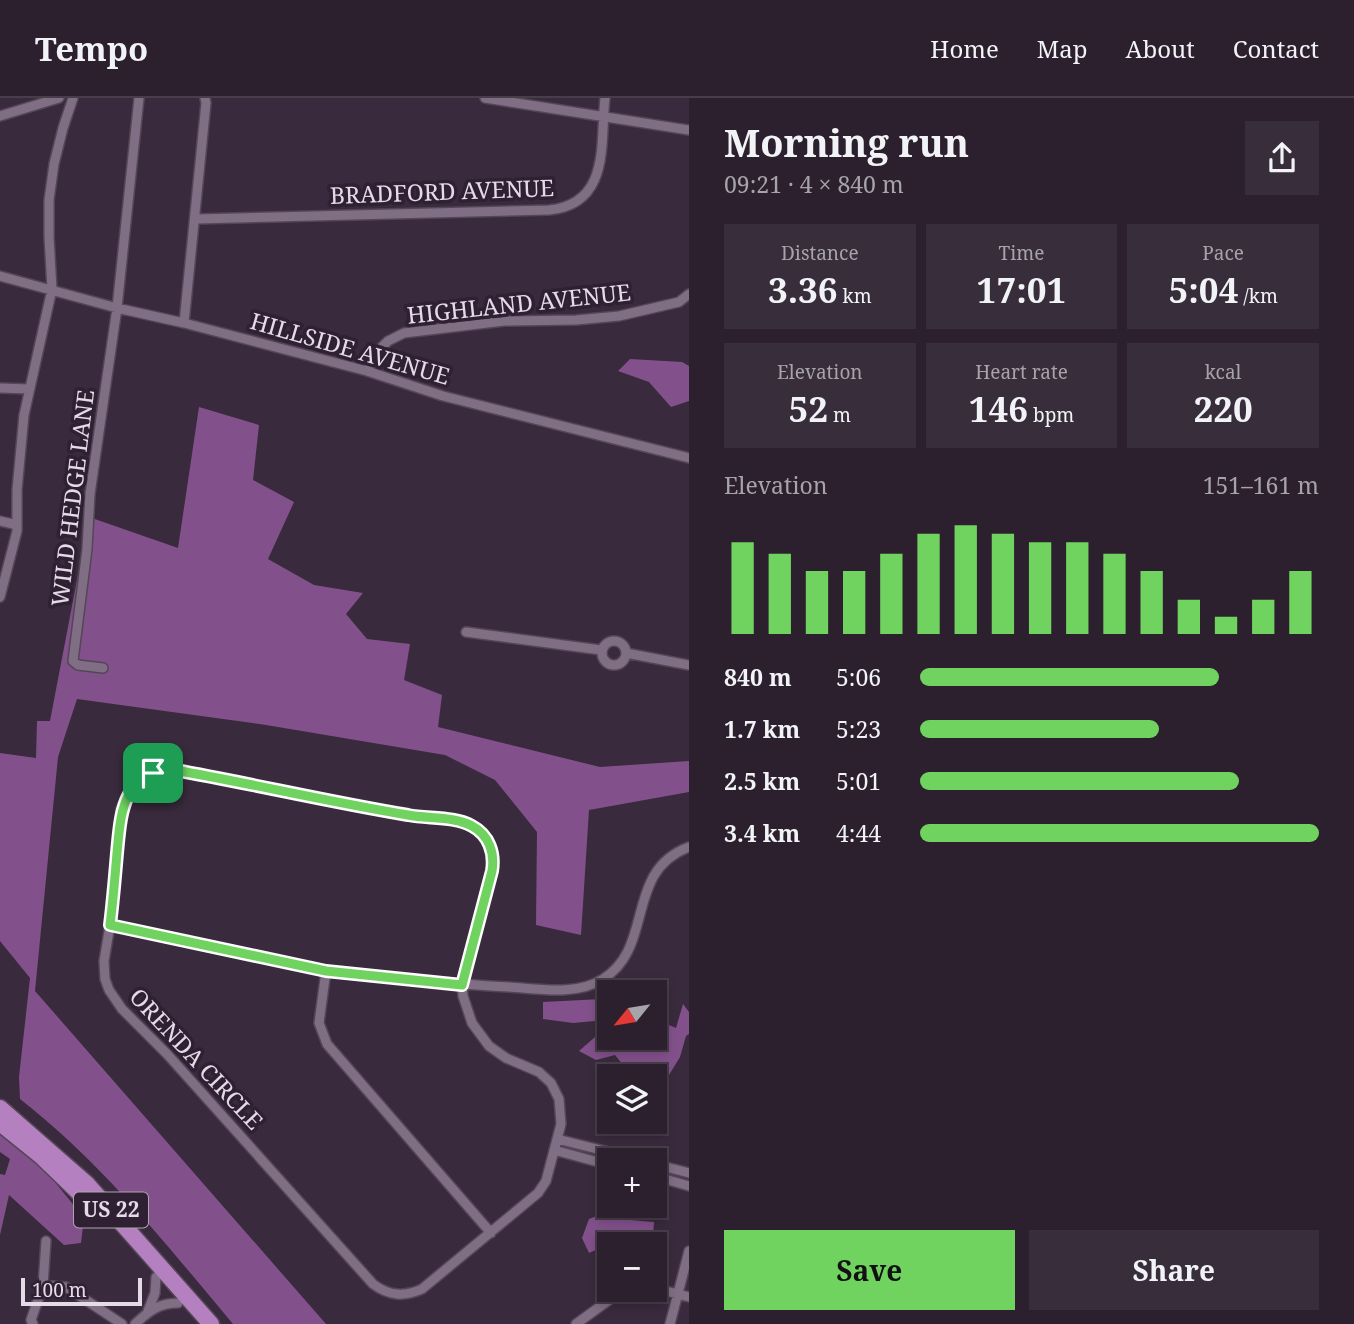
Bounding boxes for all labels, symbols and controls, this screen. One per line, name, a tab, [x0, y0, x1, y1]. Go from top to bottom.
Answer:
text: Tempo	[35, 26, 148, 71]
text: Home	[930, 32, 999, 65]
text: Map	[1037, 32, 1088, 65]
text: About	[1126, 32, 1195, 65]
text: Contact	[1233, 32, 1319, 65]
text: Morning run	[724, 116, 969, 168]
button: share	[1245, 121, 1319, 195]
text: 09:21 · 4 × 840 m	[724, 168, 904, 200]
street label: BRADFORD AVENUE	[329, 171, 555, 211]
text: Distance	[781, 240, 859, 266]
text: Time	[999, 240, 1044, 266]
text: Pace	[1202, 240, 1244, 266]
text: 3.36	[768, 266, 838, 313]
text: 17:01	[977, 266, 1066, 313]
text: 5:04	[1168, 266, 1238, 313]
street label: HIGHLAND AVENUE	[405, 275, 632, 331]
text: km	[838, 283, 872, 309]
text: /km	[1238, 283, 1278, 309]
street label: HILLSIDE AVENUE	[247, 304, 454, 392]
text: Elevation	[777, 359, 863, 385]
text: Heart rate	[975, 359, 1068, 385]
text: kcal	[1205, 359, 1242, 385]
text: 52	[789, 385, 828, 432]
text: 146	[969, 385, 1028, 432]
text: 220	[1194, 385, 1253, 432]
street label: WILD HEDGE LANE	[43, 388, 101, 608]
text: m	[828, 402, 851, 428]
text: bpm	[1028, 402, 1074, 428]
text: Elevation	[724, 469, 828, 501]
text: 151–161 m	[1203, 469, 1319, 501]
text: 840 m	[724, 661, 792, 693]
text: 5:06	[836, 661, 881, 693]
text: 1.7 km	[724, 713, 800, 745]
text: 5:23	[836, 713, 881, 745]
pin	[123, 743, 183, 803]
icon: arrive	[134, 754, 172, 792]
text: 2.5 km	[724, 765, 800, 797]
text: 5:01	[836, 765, 881, 797]
text: 3.4 km	[724, 817, 800, 849]
text: 4:44	[836, 817, 881, 849]
north arrow	[597, 980, 667, 1050]
map controls	[597, 980, 667, 1302]
street label: ORENDA CIRCLE	[123, 981, 271, 1136]
button: layers	[597, 1064, 667, 1134]
button: +	[597, 1148, 667, 1218]
road number: US 22	[74, 1192, 148, 1228]
button: Save	[724, 1230, 1015, 1310]
button: Share	[1029, 1230, 1319, 1310]
button: −	[597, 1232, 667, 1302]
scale bar	[21, 1275, 142, 1307]
text: 100 m	[32, 1277, 87, 1303]

